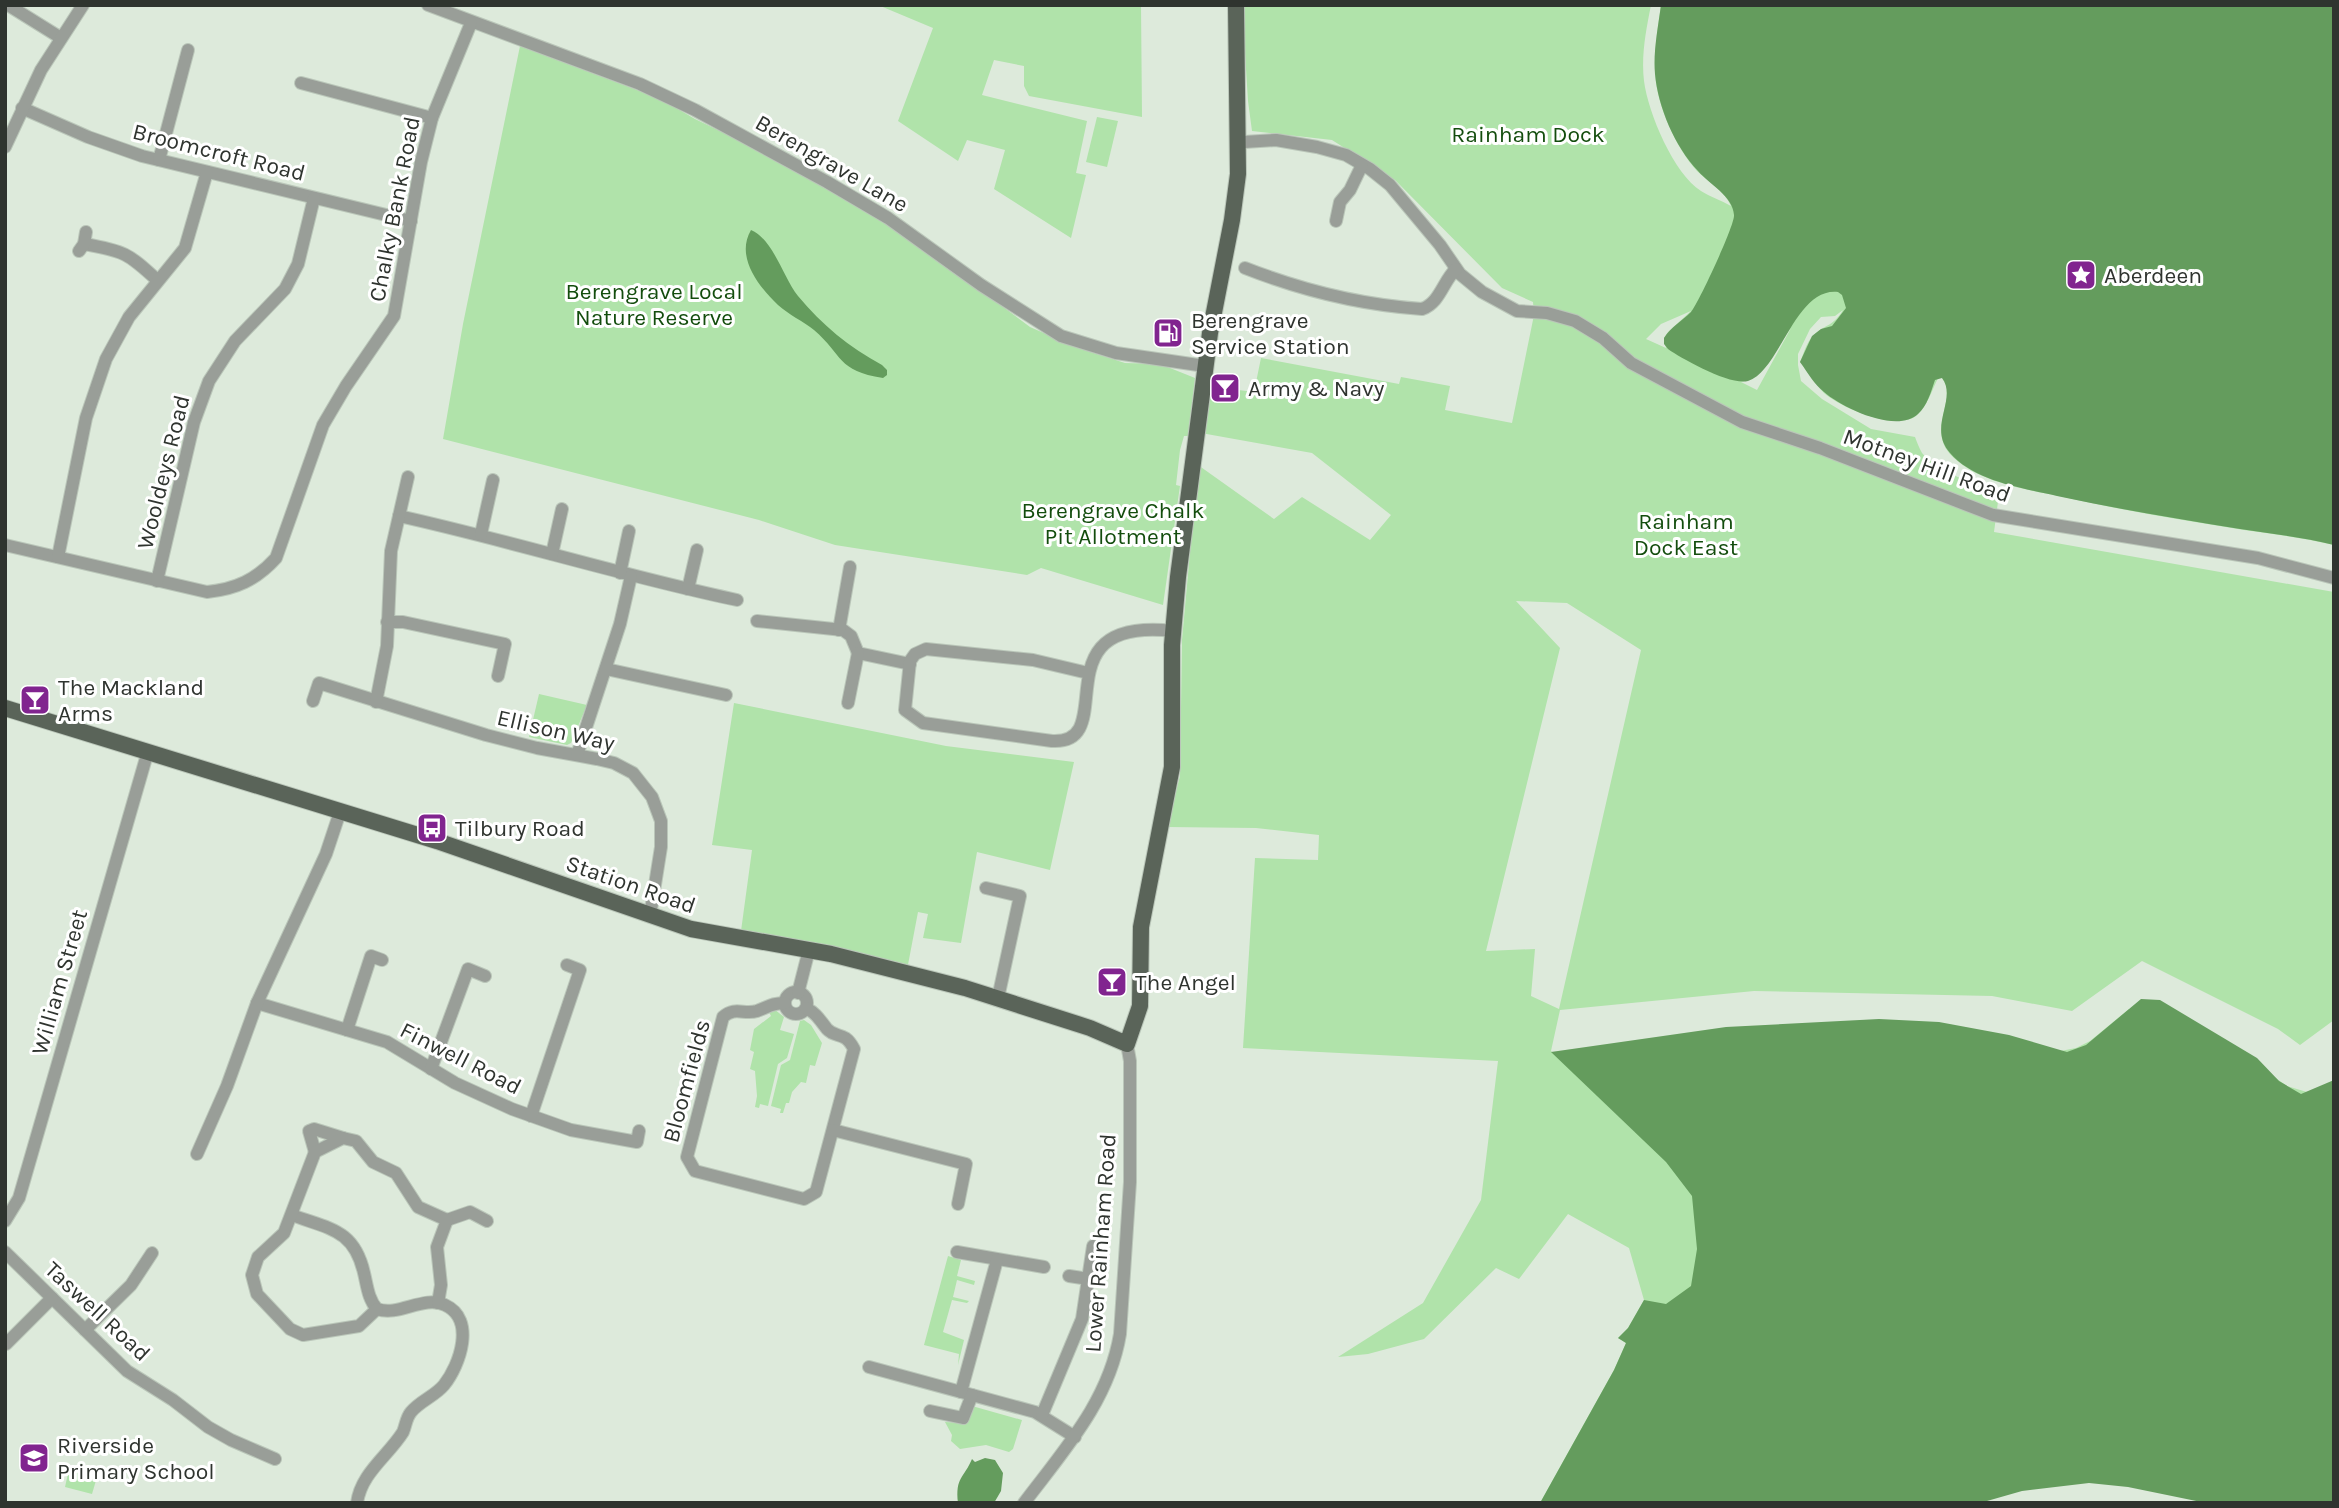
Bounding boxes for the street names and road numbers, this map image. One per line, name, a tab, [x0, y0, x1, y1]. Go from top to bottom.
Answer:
street label: Berengrave Lane	[751, 109, 913, 218]
street label: Chalky Bank Road	[363, 114, 426, 304]
street label: Broomcroft Road	[130, 118, 308, 187]
street label: Wooldeys Road	[131, 392, 196, 552]
street label: Motney Hill Road	[1839, 423, 2014, 508]
street label: Ellison Way	[494, 704, 618, 757]
street label: Station Road	[562, 850, 699, 919]
street label: William Street	[26, 906, 93, 1058]
street label: Finwell Road	[396, 1016, 526, 1101]
street label: Bloomfields	[657, 1017, 716, 1146]
street label: Lower Rainham Road	[1079, 1133, 1122, 1353]
street label: Taswell Road	[39, 1256, 156, 1367]

